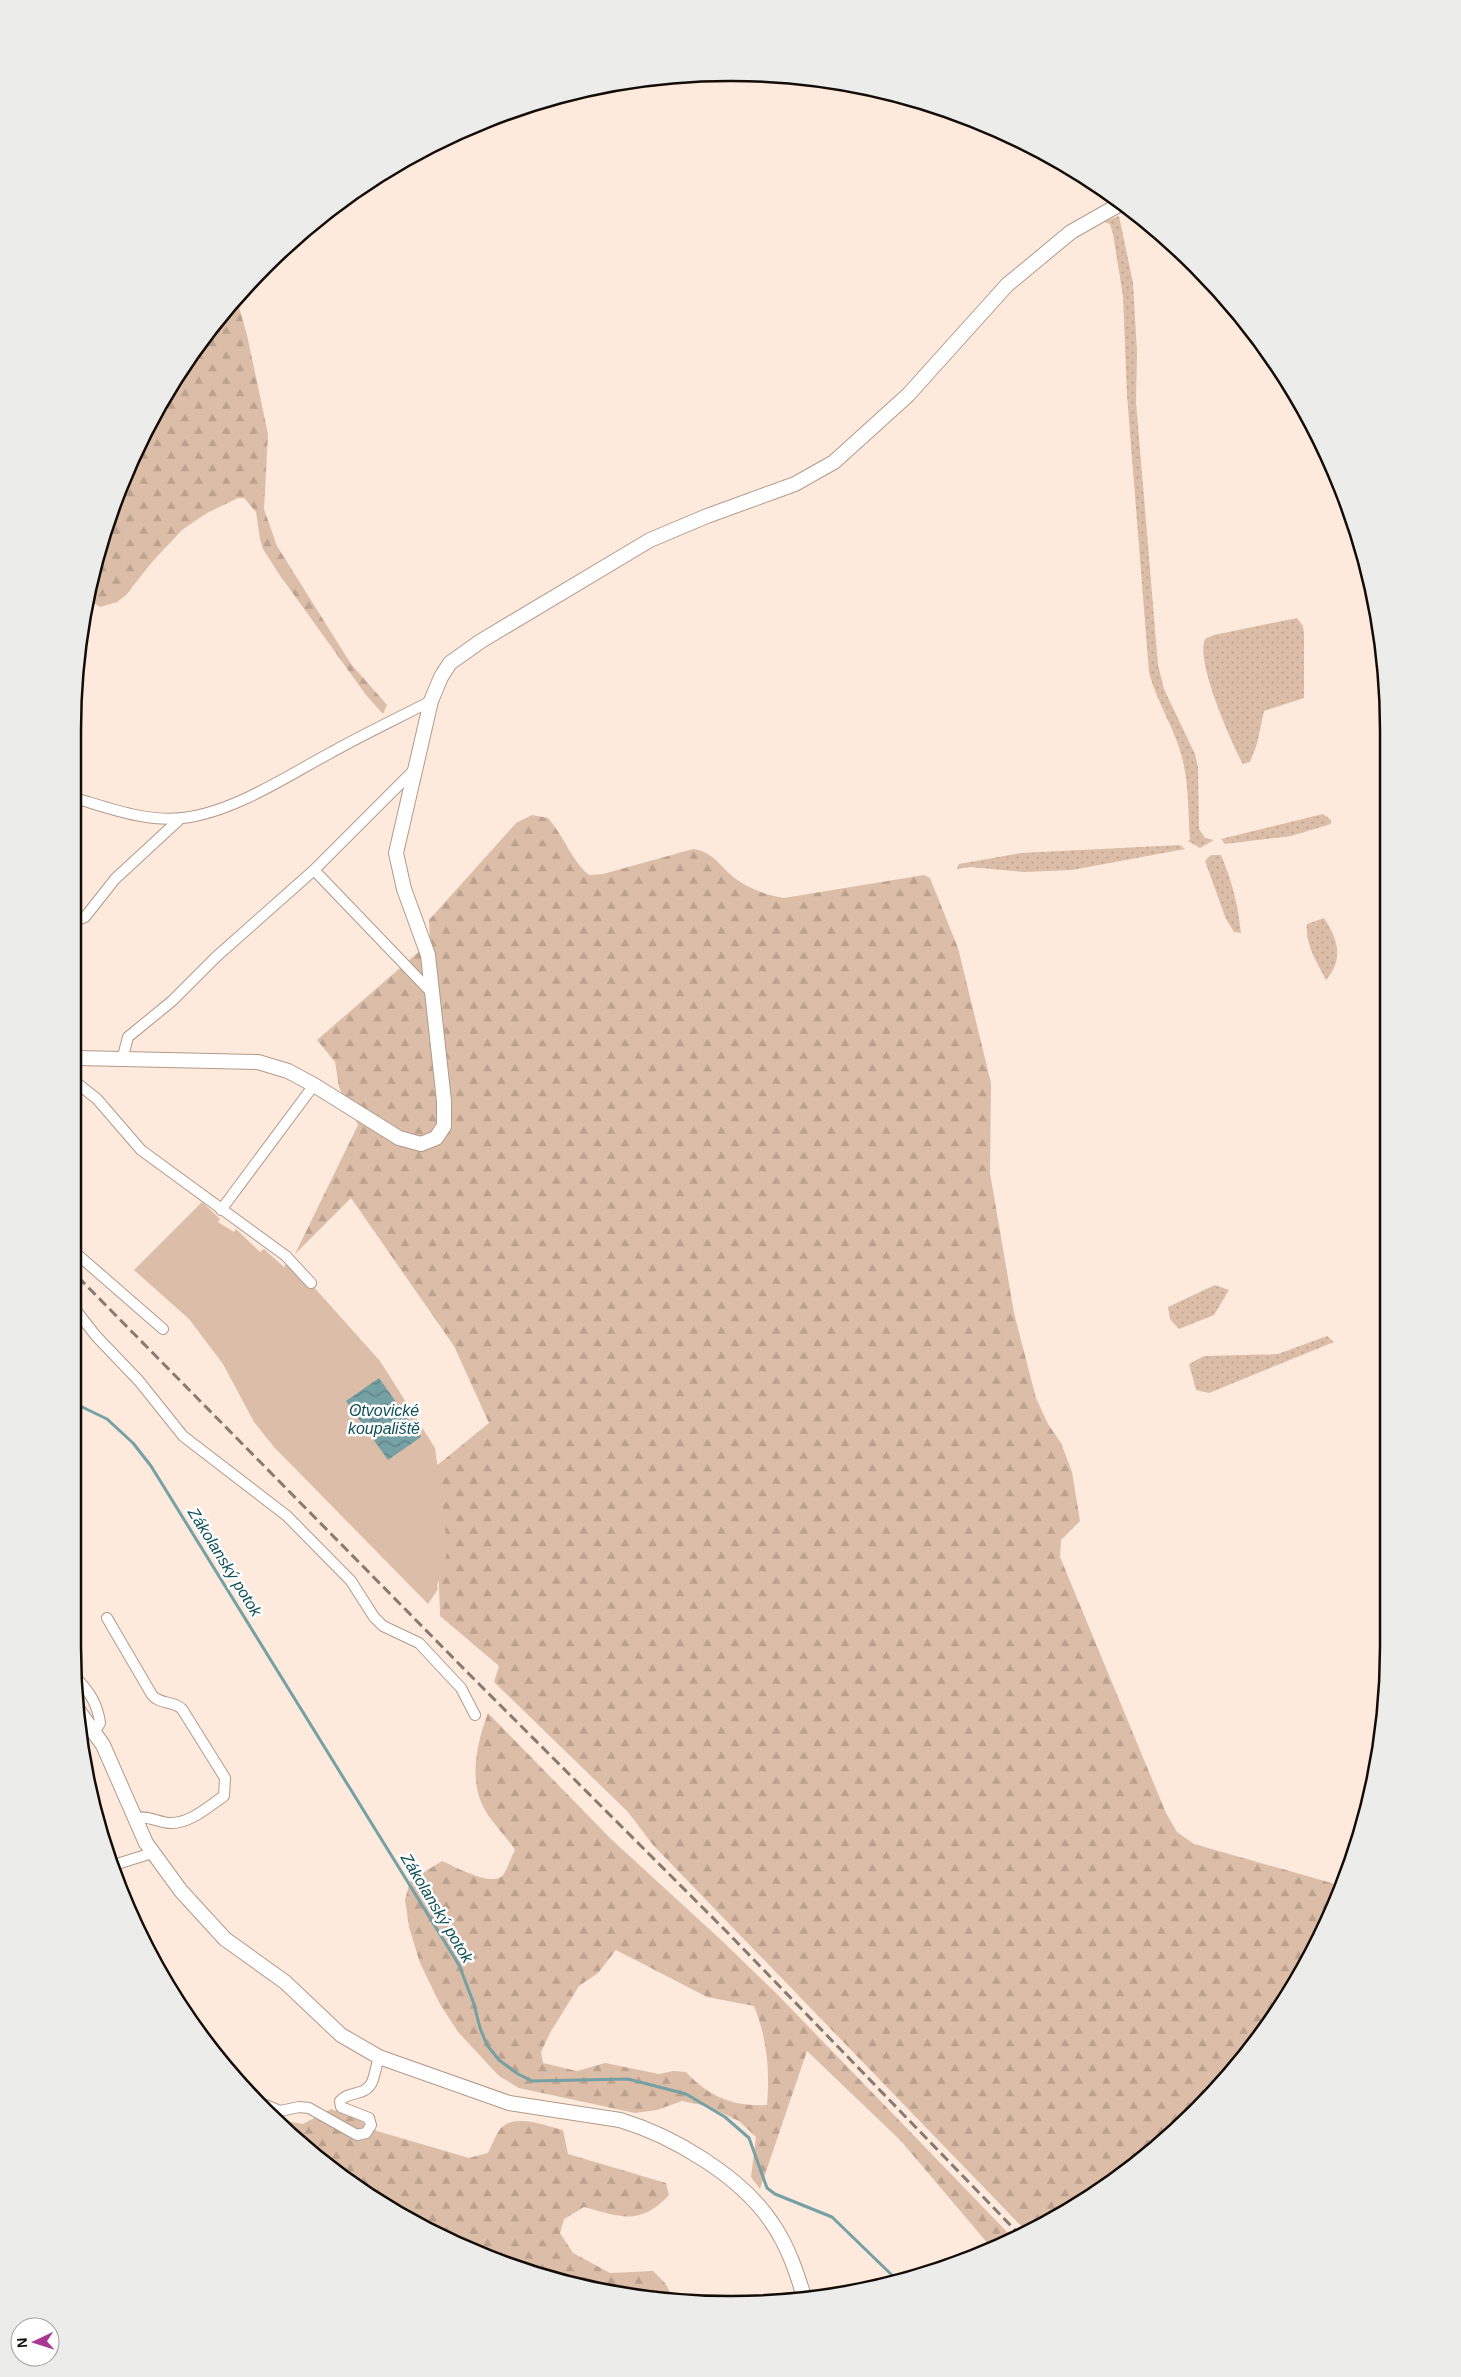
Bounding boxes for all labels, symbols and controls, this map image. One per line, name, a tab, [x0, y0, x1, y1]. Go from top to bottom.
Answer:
water label: Otvovické koupaliště	[348, 1402, 420, 1437]
water label: Zákolanský potok	[184, 1504, 266, 1620]
water label: Zákolanský potok	[397, 1849, 477, 1967]
north arrow	[10, 2317, 60, 2367]
text: N	[14, 2337, 30, 2349]

